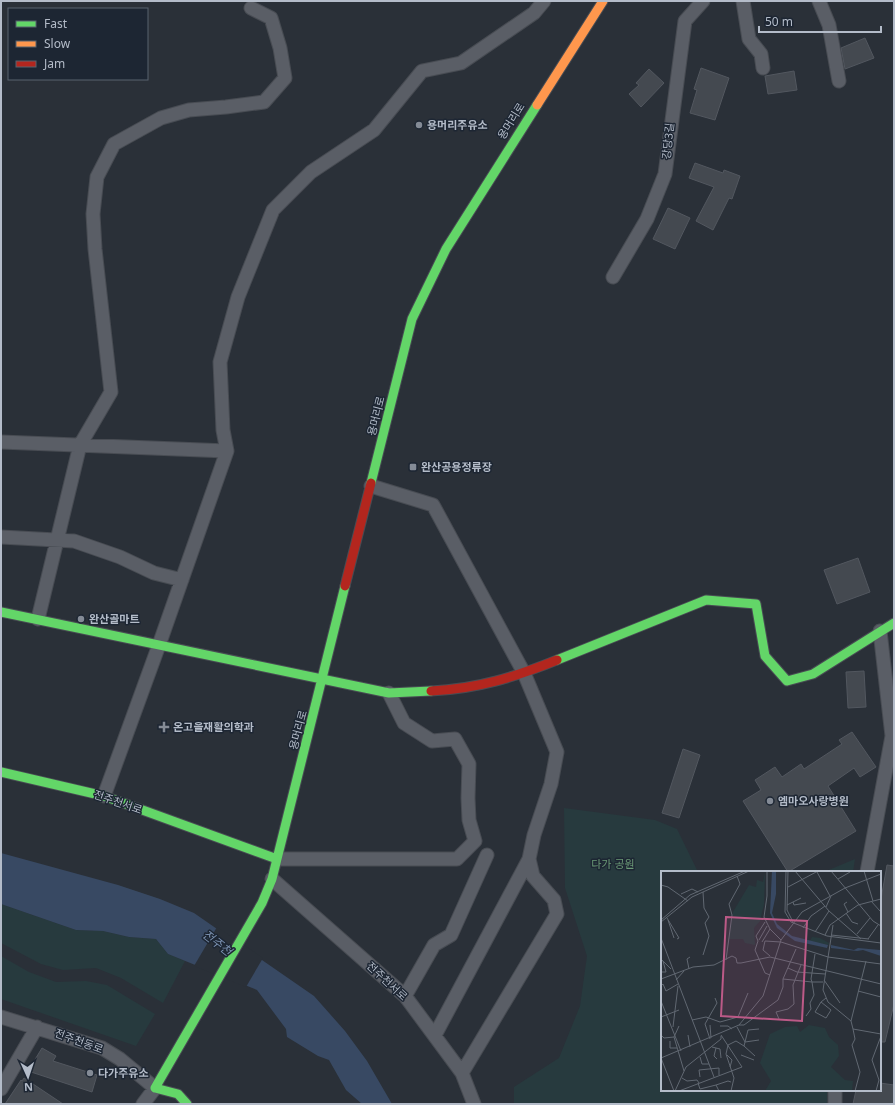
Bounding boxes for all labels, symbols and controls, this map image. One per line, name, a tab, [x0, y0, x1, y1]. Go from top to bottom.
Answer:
legend	[8, 8, 148, 80]
scale bar	[759, 8, 881, 34]
text: 50 m	[765, 13, 793, 30]
text: Fast	[44, 15, 68, 32]
text: Slow	[44, 35, 71, 52]
text: Jam	[43, 55, 65, 72]
street label: 용머리로	[493, 100, 528, 142]
place label: 용머리주유소	[427, 117, 488, 132]
marker: 용머리주유소	[414, 120, 424, 130]
street label: 강당3길	[658, 122, 677, 160]
street label: 용머리로	[363, 394, 388, 437]
place label: 완산공용정류장	[421, 459, 492, 474]
marker: 완산공용정류장	[408, 462, 418, 472]
place label: 완산골마트	[89, 611, 140, 626]
marker: 완산골마트	[76, 614, 86, 624]
street label: 용머리로	[285, 708, 310, 751]
place label: 온고을재활의학과	[173, 719, 254, 734]
marker: 온고을재활의학과	[158, 721, 170, 733]
street label: 전주천서로	[92, 786, 145, 817]
place label: 엠마오사랑병원	[778, 793, 849, 808]
marker: 엠마오사랑병원	[765, 796, 775, 806]
park label: 다가 공원	[591, 856, 635, 871]
inset map	[661, 871, 881, 1091]
water label: 전주천	[199, 926, 237, 961]
street label: 전주천서로	[364, 958, 411, 1003]
street label: 전주천동로	[53, 1025, 106, 1056]
north arrow	[8, 1057, 48, 1097]
place label: 다가주유소	[98, 1065, 149, 1080]
marker: 다가주유소	[85, 1068, 95, 1078]
text: N	[24, 1080, 33, 1095]

